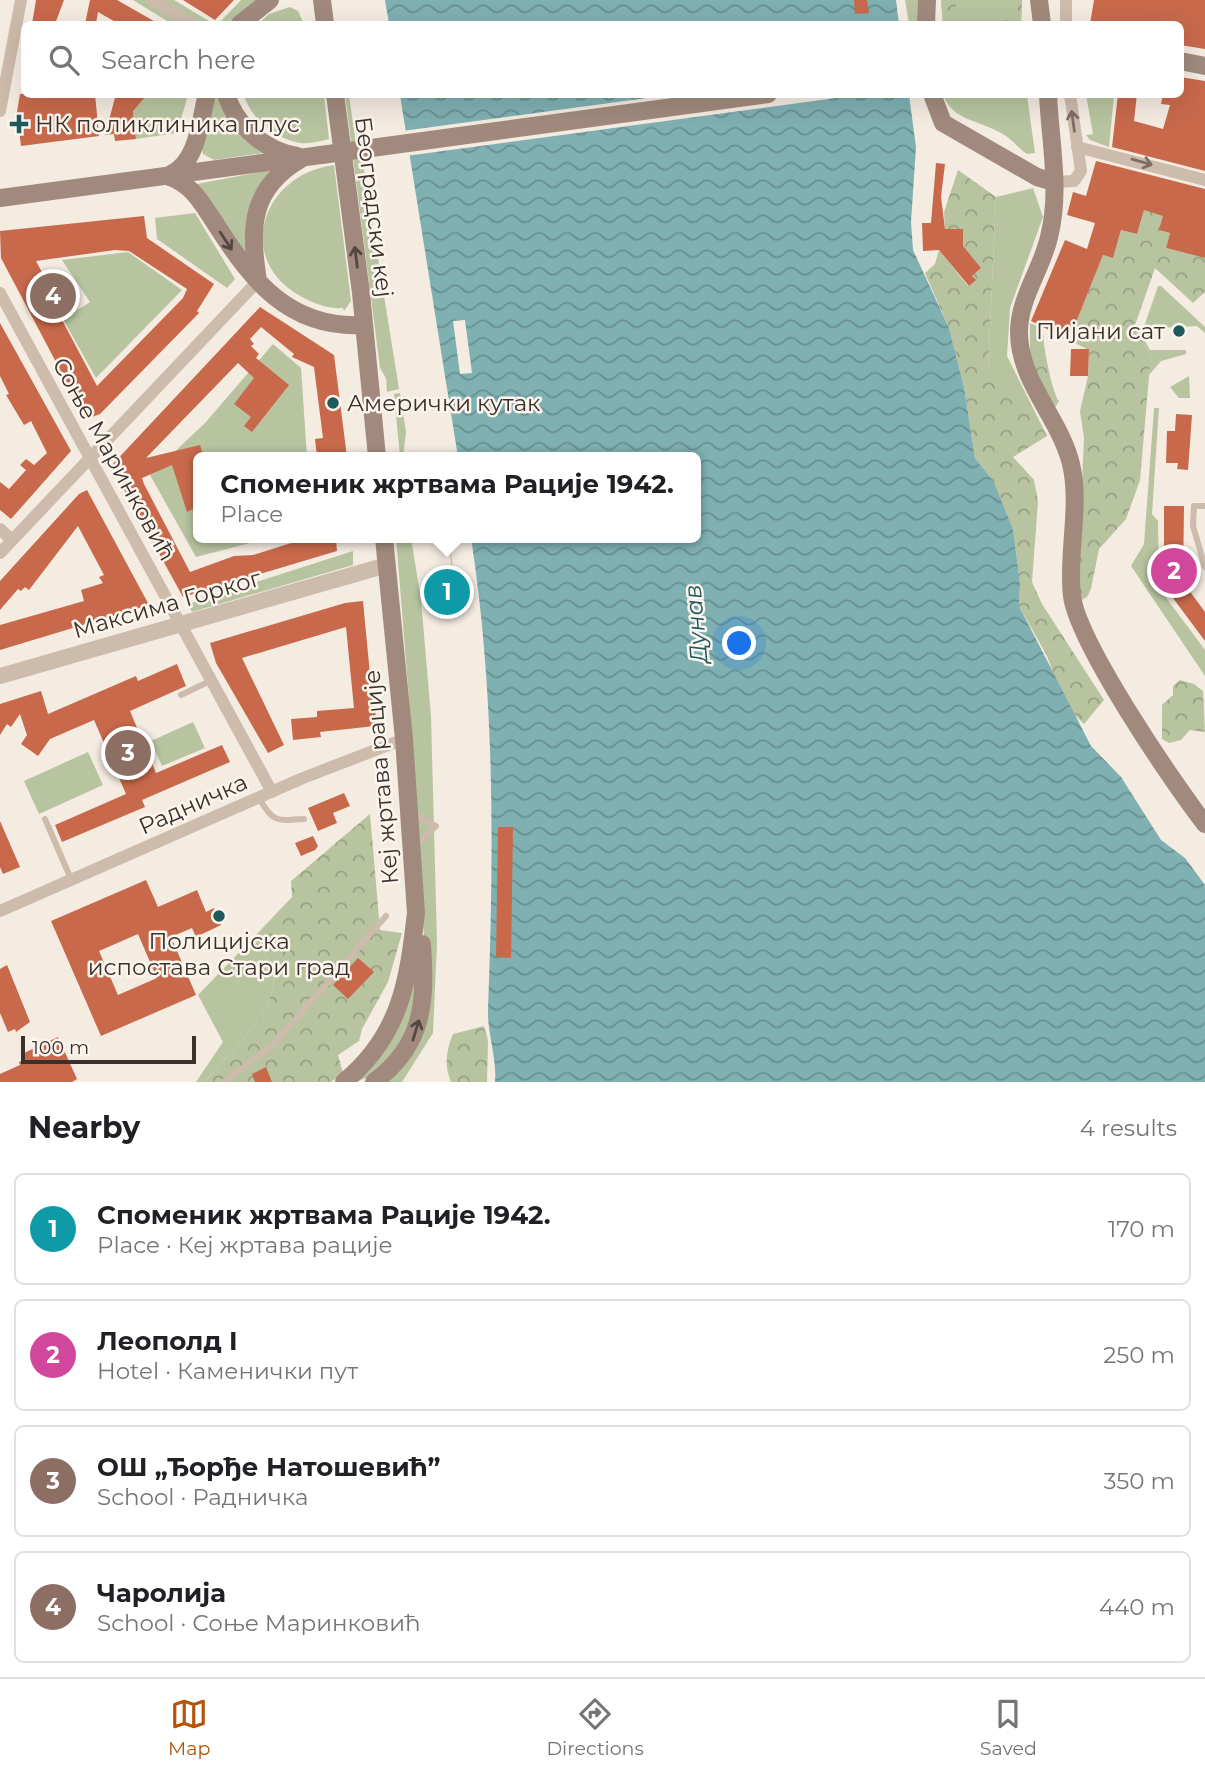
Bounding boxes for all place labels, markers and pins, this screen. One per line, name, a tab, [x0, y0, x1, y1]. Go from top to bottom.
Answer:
place label: НК поликлиника плус	[35, 110, 300, 138]
marker: НК поликлиника плус	[9, 114, 29, 134]
pin: 4	[30, 270, 76, 322]
place label: Пијани сат	[1036, 317, 1165, 345]
marker: Пијани сат	[1171, 323, 1187, 339]
place label: Амерички кутак	[347, 389, 541, 417]
marker: Амерички кутак	[325, 395, 341, 411]
pin: 2	[1151, 545, 1197, 597]
pin: 1	[424, 566, 470, 618]
pin: 3	[105, 727, 151, 779]
marker: Полицијска испостава Стари град	[211, 908, 227, 924]
place label: Полицијска испостава Стари град	[88, 927, 350, 981]

